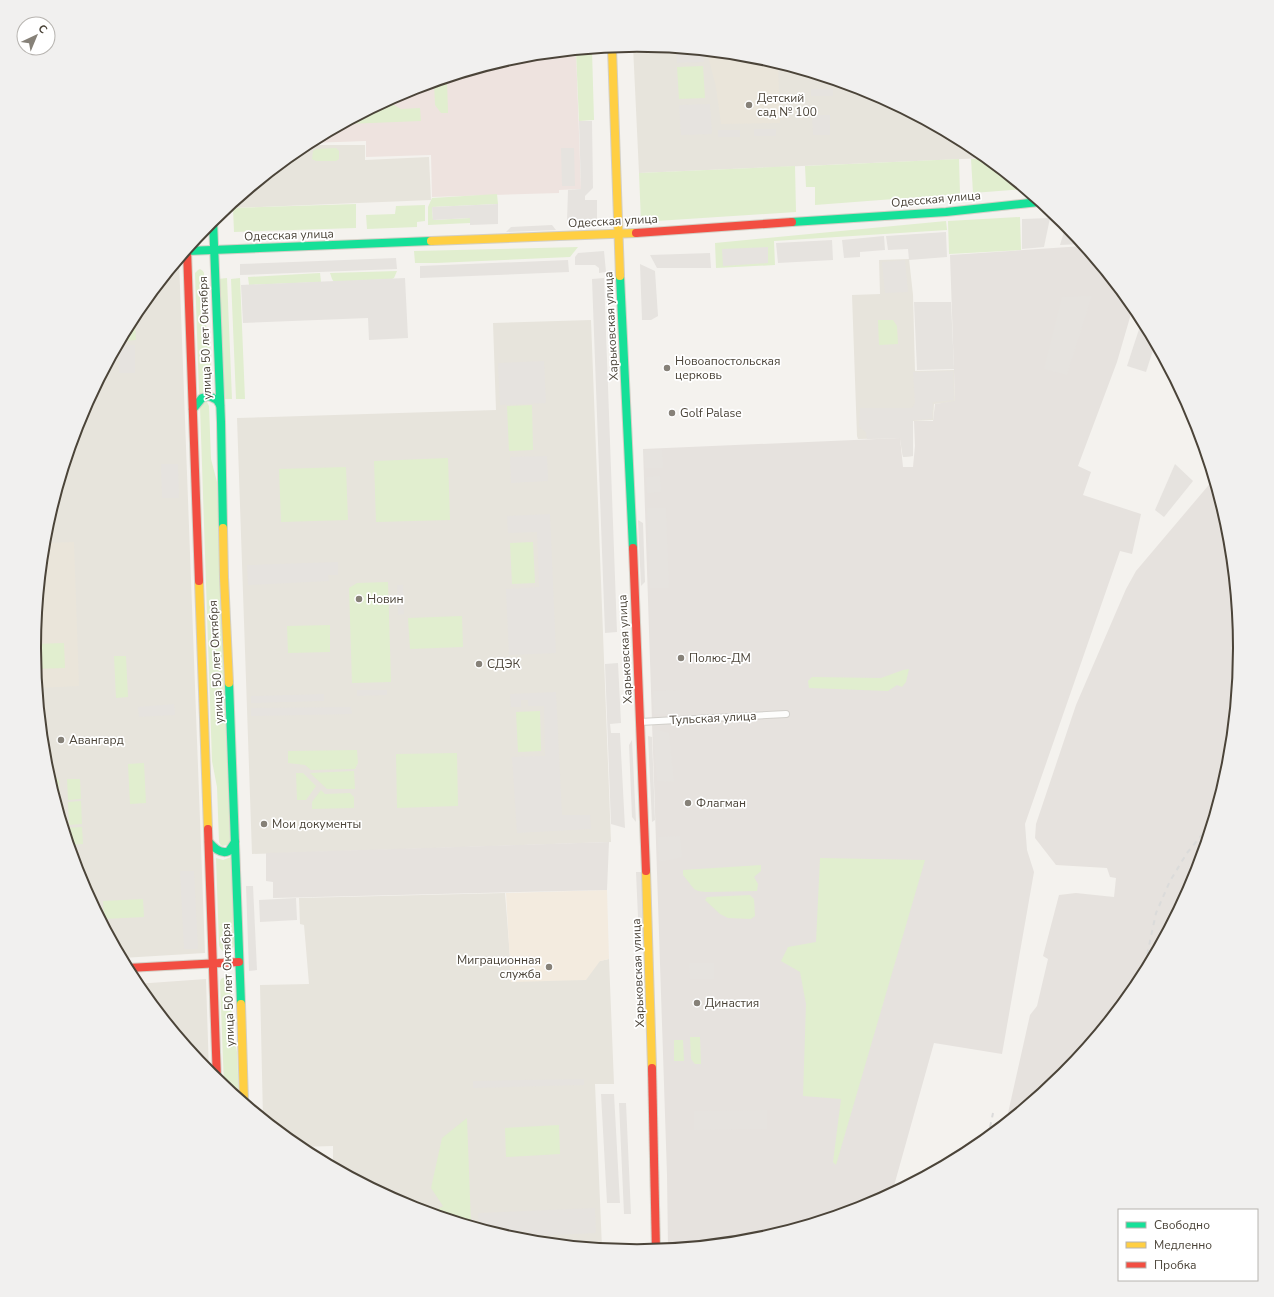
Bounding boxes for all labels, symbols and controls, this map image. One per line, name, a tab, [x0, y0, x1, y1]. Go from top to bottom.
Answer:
north arrow	[16, 16, 56, 56]
text: С	[35, 21, 51, 38]
place label: Детский сад № 100	[757, 90, 817, 120]
marker: Детский сад № 100	[744, 100, 754, 110]
street label: Одесская улица	[891, 187, 981, 211]
street label: Одесская улица	[568, 211, 658, 231]
street label: Одесская улица	[244, 225, 334, 245]
street label: Харьковская улица	[600, 271, 622, 381]
street label: улица 50 лет Октября	[195, 276, 215, 400]
place label: Новоапостольская церковь	[675, 353, 780, 383]
marker: Новоапостольская церковь	[662, 363, 672, 373]
place label: Golf Palase	[680, 405, 742, 421]
marker: Golf Palase	[667, 408, 677, 418]
place label: Новин	[367, 591, 404, 607]
marker: Новин	[354, 594, 364, 604]
street label: Харьковская улица	[614, 594, 636, 704]
street label: улица 50 лет Октября	[205, 600, 227, 724]
place label: Полюс-ДМ	[689, 650, 751, 666]
marker: Полюс-ДМ	[676, 653, 686, 663]
place label: СДЭК	[487, 656, 520, 672]
marker: СДЭК	[474, 659, 484, 669]
street label: Тульская улица	[669, 708, 757, 728]
place label: Авангард	[69, 732, 124, 748]
marker: Авангард	[56, 735, 66, 745]
place label: Флагман	[696, 795, 746, 811]
marker: Флагман	[683, 798, 693, 808]
place label: Мои документы	[272, 816, 361, 832]
marker: Мои документы	[259, 819, 269, 829]
street label: Харьковская улица	[628, 918, 648, 1028]
street label: улица 50 лет Октября	[218, 923, 238, 1047]
place label: Миграционная служба	[457, 952, 541, 982]
marker: Миграционная служба	[544, 962, 554, 972]
place label: Династия	[705, 995, 759, 1011]
marker: Династия	[692, 998, 702, 1008]
legend	[1118, 1209, 1258, 1281]
text: Свободно	[1154, 1217, 1210, 1233]
text: Медленно	[1154, 1237, 1212, 1253]
text: Пробка	[1154, 1257, 1197, 1273]

